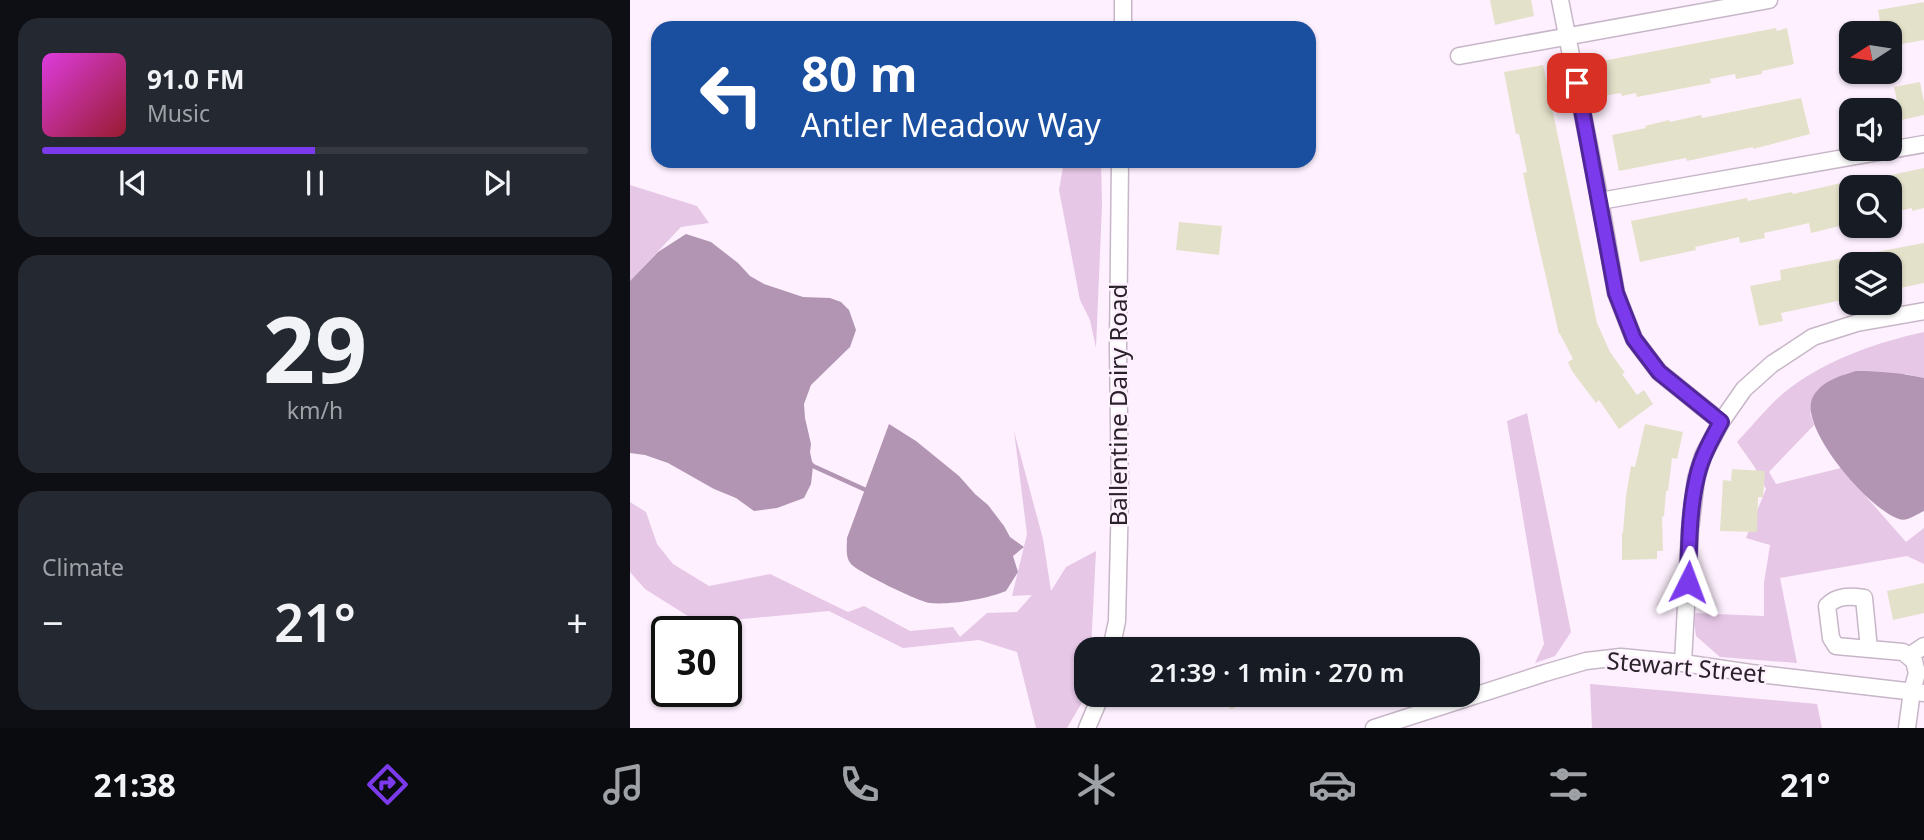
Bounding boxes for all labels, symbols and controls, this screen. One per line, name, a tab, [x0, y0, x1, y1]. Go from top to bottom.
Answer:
north arrow	[1839, 21, 1902, 84]
map controls	[1839, 21, 1902, 315]
text: 80 m	[801, 40, 918, 106]
icon: left	[686, 49, 777, 140]
pin	[1547, 53, 1607, 113]
text: 91.0 FM	[147, 61, 244, 97]
icon: arrive	[1558, 64, 1596, 102]
text: Music	[147, 97, 210, 129]
button: sound	[1839, 98, 1902, 161]
text: Antler Meadow Way	[801, 103, 1101, 146]
icon: previous	[114, 164, 152, 202]
icon: pause	[296, 164, 334, 202]
icon: next	[478, 164, 516, 202]
button: search	[1839, 175, 1902, 238]
button: layers	[1839, 252, 1902, 315]
street label: Ballentine Dairy Road	[1101, 284, 1134, 526]
text: 29	[263, 286, 367, 410]
text: km/h	[287, 394, 343, 426]
position arrow	[1651, 545, 1725, 619]
text: Climate	[42, 551, 124, 583]
text: 21°	[274, 586, 356, 657]
text: −	[42, 596, 64, 648]
text: +	[566, 596, 588, 648]
speed limit sign: 30	[651, 616, 742, 707]
street label: Stewart Street	[1605, 643, 1767, 690]
text: 21:39 · 1 min · 270 m	[1150, 654, 1404, 690]
icon: directions	[363, 760, 412, 809]
icon: music	[599, 760, 648, 809]
icon: phone	[835, 760, 884, 809]
icon: climate	[1072, 760, 1121, 809]
icon: car	[1308, 760, 1357, 809]
icon: filters	[1544, 760, 1593, 809]
text: 21:38	[94, 763, 176, 806]
text: 21°	[1780, 763, 1830, 806]

